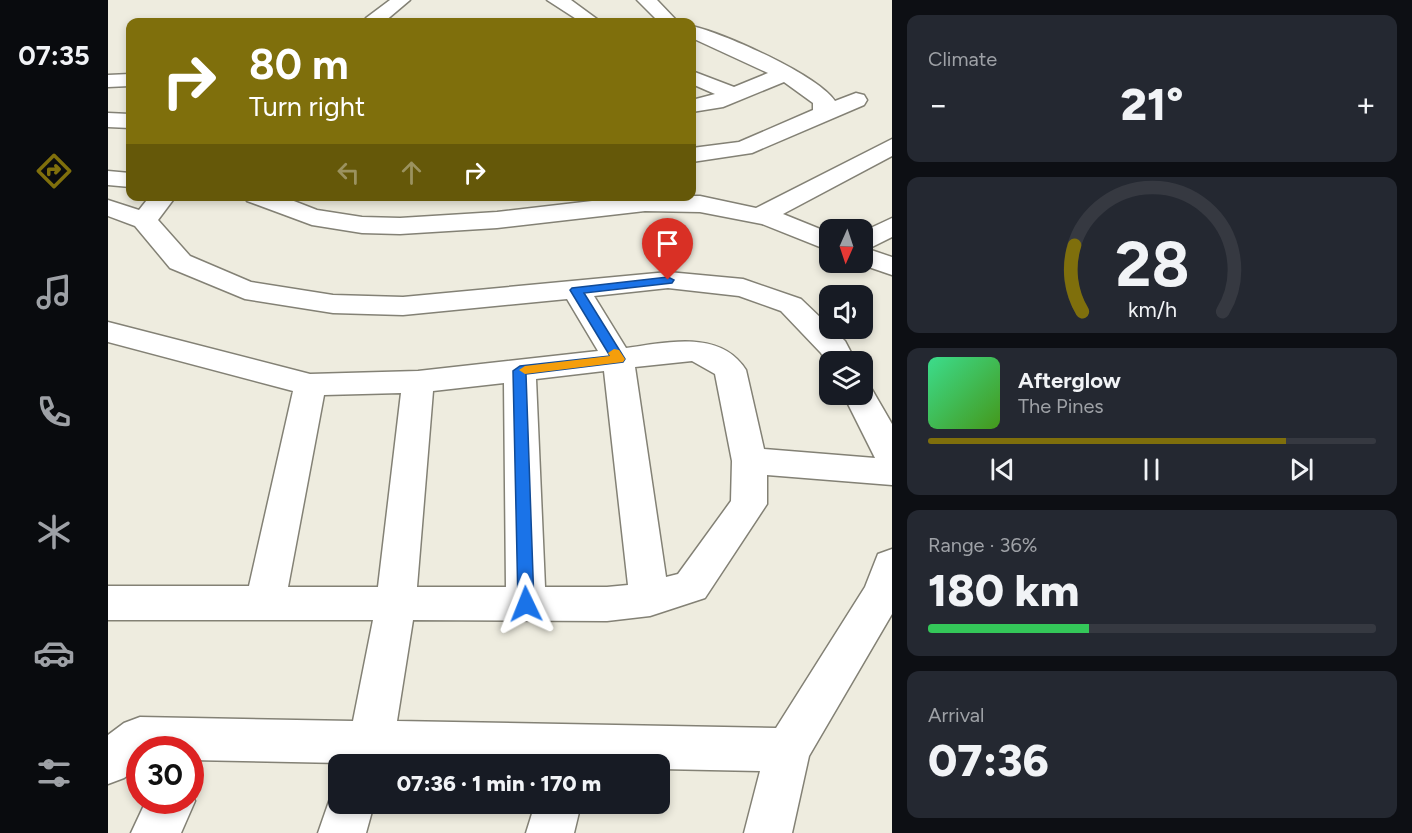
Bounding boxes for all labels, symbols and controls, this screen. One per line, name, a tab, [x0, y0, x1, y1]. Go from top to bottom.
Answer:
text: 07:35	[18, 39, 90, 72]
text: 80 m	[249, 39, 349, 90]
icon: right	[150, 42, 228, 120]
text: Climate	[928, 47, 997, 71]
text: 21°	[1121, 77, 1183, 131]
text: −	[928, 85, 949, 124]
text: +	[1355, 85, 1376, 124]
text: Turn right	[249, 90, 365, 123]
icon: directions	[33, 150, 75, 192]
icon: left	[332, 156, 365, 189]
icon: ahead	[395, 156, 428, 189]
icon: right	[458, 156, 491, 189]
pin	[642, 218, 693, 280]
north arrow	[819, 219, 873, 273]
map controls	[819, 219, 873, 405]
icon: arrive	[651, 227, 684, 260]
text: 28	[1115, 227, 1189, 302]
icon: music	[33, 271, 75, 313]
button: sound	[819, 285, 873, 339]
text: km/h	[1128, 297, 1176, 322]
button: layers	[819, 351, 873, 405]
text: Afterglow	[1018, 367, 1121, 394]
icon: phone	[33, 391, 75, 433]
text: The Pines	[1018, 394, 1104, 418]
icon: previous	[986, 453, 1019, 486]
icon: pause	[1135, 453, 1168, 486]
icon: next	[1285, 453, 1318, 486]
icon: climate	[33, 511, 75, 553]
text: Range · 36%	[928, 533, 1037, 557]
text: 180 km	[928, 563, 1079, 617]
position arrow	[494, 572, 558, 636]
icon: car	[33, 632, 75, 674]
text: Arrival	[928, 703, 984, 727]
text: 07:36	[928, 733, 1049, 787]
speed limit sign: 30	[126, 736, 204, 814]
icon: filters	[33, 752, 75, 794]
text: 07:36 · 1 min · 170 m	[397, 770, 601, 797]

